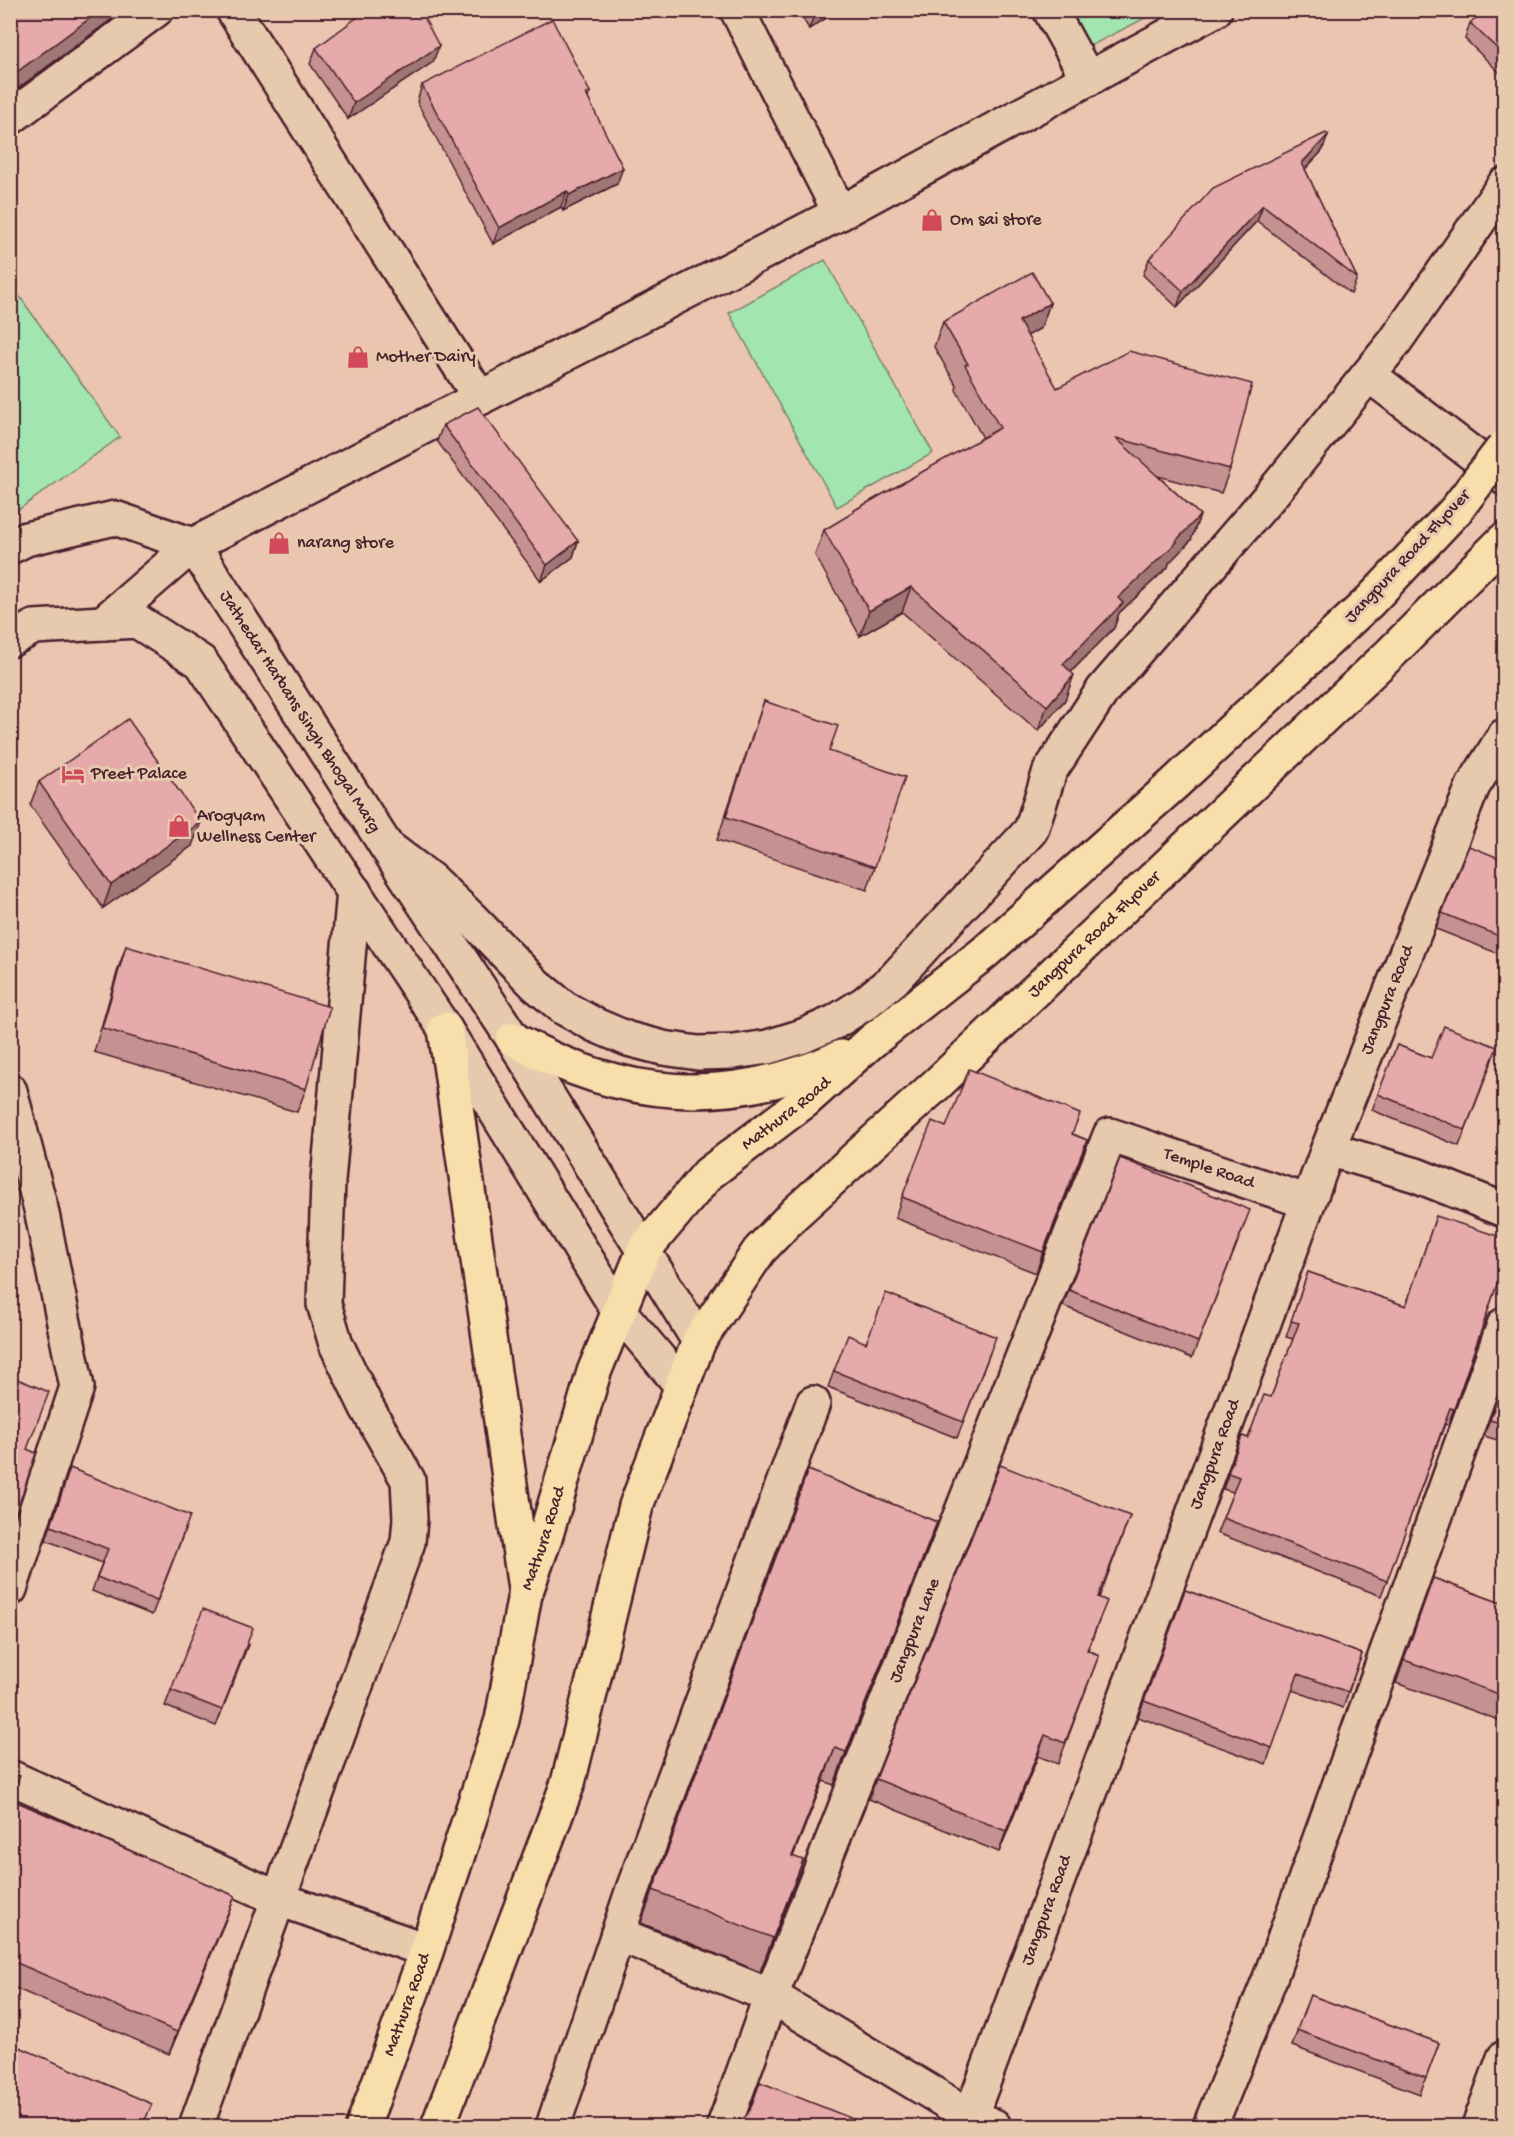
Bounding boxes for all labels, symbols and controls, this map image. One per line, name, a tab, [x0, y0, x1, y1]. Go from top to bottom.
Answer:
shop icon: Om sai store	[919, 207, 945, 233]
place label: Om sai store	[950, 210, 1042, 231]
shop icon: Mother Dairy	[345, 344, 371, 370]
place label: Mother Dairy	[376, 347, 476, 368]
street label: Jangpura Road Flyover	[1341, 485, 1476, 628]
shop icon: narang store	[266, 530, 292, 556]
place label: narang store	[297, 533, 395, 554]
street label: Jathedar Harbans Singh Bhogal Marg	[215, 587, 385, 837]
hotel icon: Preet Palace	[60, 761, 86, 787]
place label: Preet Palace	[90, 764, 187, 785]
place label: Arogyam Wellness Center	[197, 806, 317, 848]
shop icon: Arogyam Wellness Center	[166, 813, 192, 839]
street label: Jangpura Road Flyover	[1024, 866, 1166, 1002]
street label: Jangpura Road	[1356, 941, 1419, 1058]
street label: Mathura Road	[738, 1071, 837, 1155]
street label: Temple Road	[1160, 1143, 1259, 1194]
street label: Jangpura Road	[1185, 1395, 1246, 1512]
street label: Mathura Road	[517, 1483, 571, 1593]
street label: Jangpura Lane	[885, 1575, 945, 1686]
street label: Jangpura Road	[1017, 1851, 1077, 1968]
street label: Mathura Road	[379, 1949, 436, 2059]

